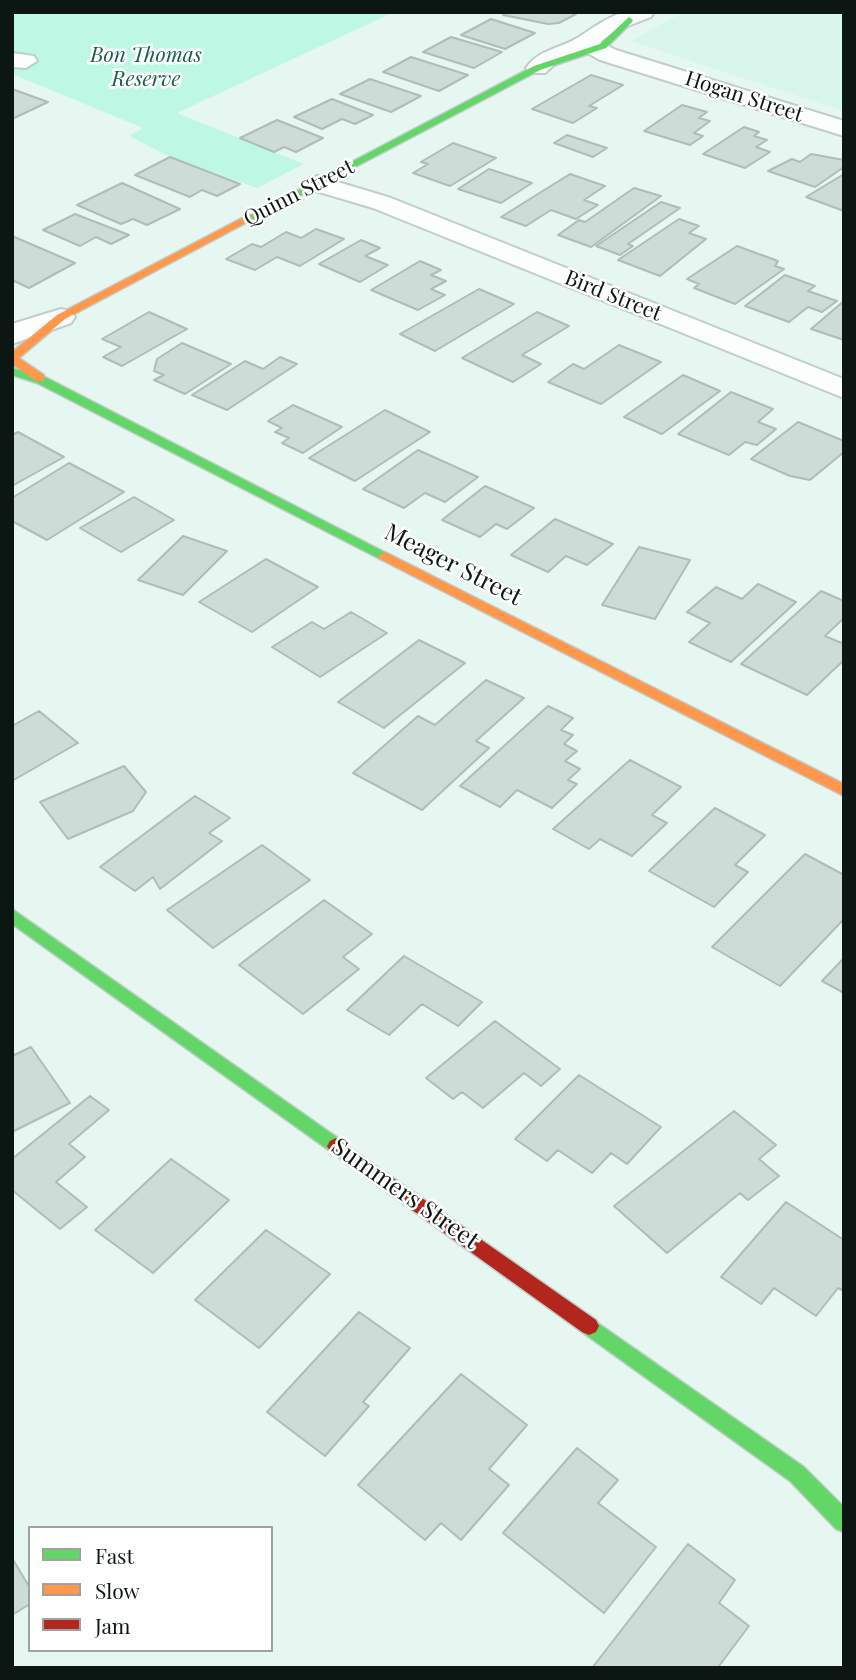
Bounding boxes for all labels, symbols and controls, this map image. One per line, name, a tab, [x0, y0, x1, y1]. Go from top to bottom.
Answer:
park label: Bon Thomas Reserve	[90, 42, 202, 92]
street label: Hogan Street	[682, 66, 806, 128]
street label: Quinn Street	[240, 154, 358, 232]
street label: Bird Street	[561, 265, 665, 327]
street label: Meager Street	[380, 518, 526, 612]
street label: Summers Street	[326, 1132, 484, 1256]
legend	[28, 1526, 273, 1652]
text: Fast	[95, 1541, 134, 1569]
text: Slow	[95, 1576, 140, 1604]
text: Jam	[95, 1611, 131, 1639]

